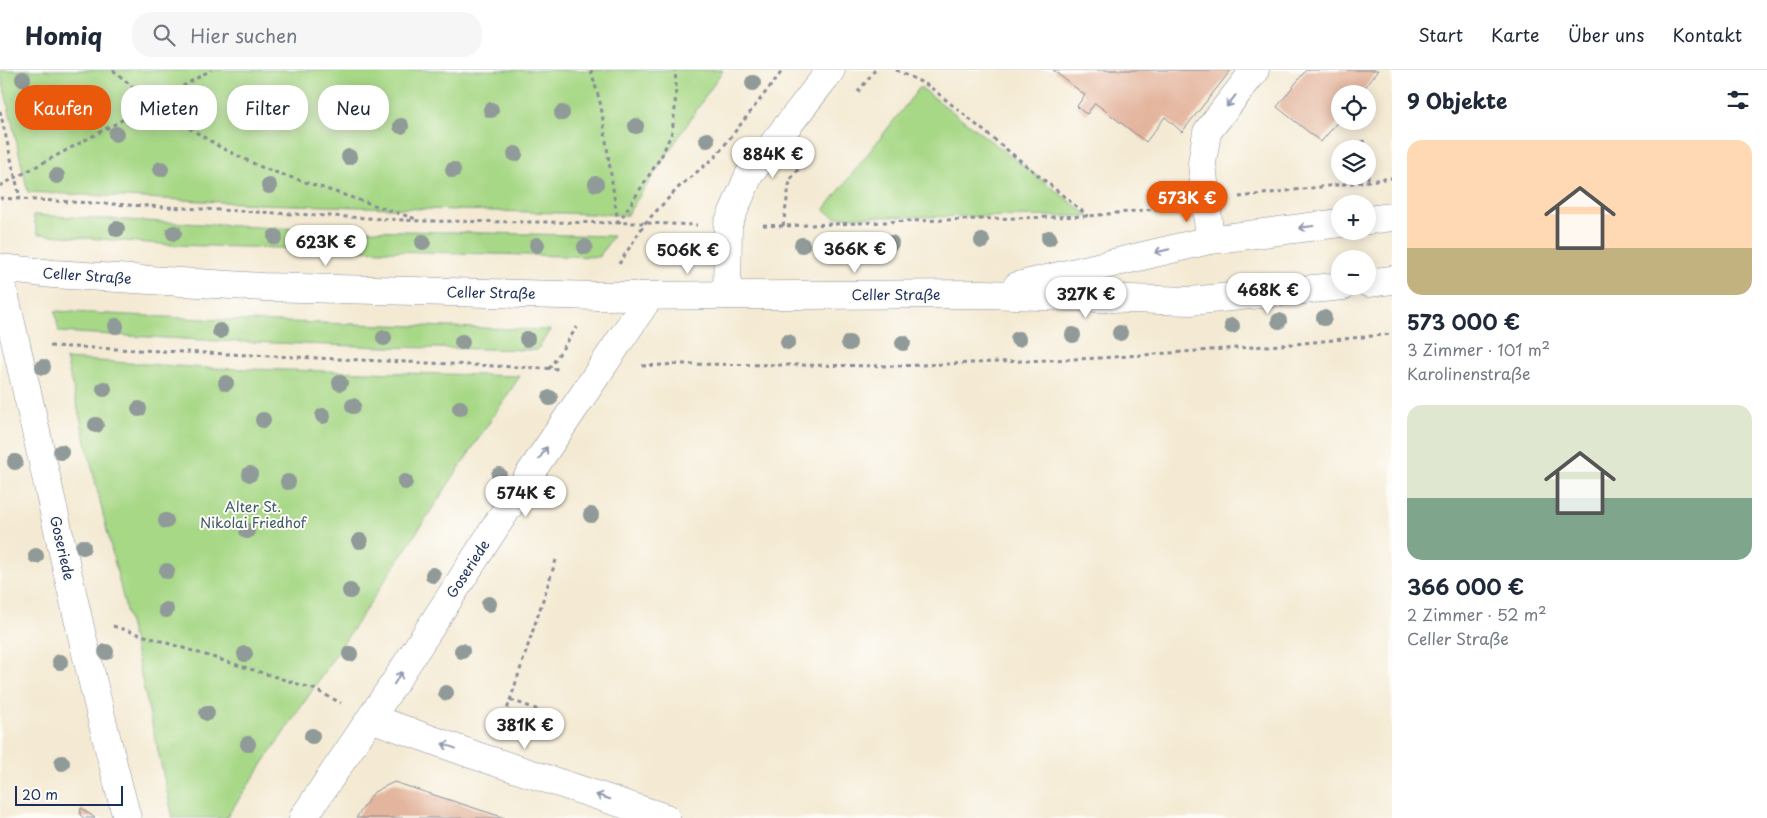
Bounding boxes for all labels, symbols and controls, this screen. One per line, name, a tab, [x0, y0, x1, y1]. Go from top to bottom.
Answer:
search box	[132, 12, 482, 57]
text: Homiq	[25, 17, 102, 53]
icon: search	[150, 21, 178, 49]
text: Hier suchen	[190, 21, 298, 49]
text: Start	[1418, 21, 1463, 48]
text: Karte	[1491, 21, 1540, 48]
text: Über uns	[1568, 21, 1644, 48]
text: Kontakt	[1672, 21, 1742, 48]
text: 9 Objekte	[1407, 84, 1508, 116]
chip: Kaufen	[15, 85, 111, 130]
chip: Mieten	[121, 85, 217, 130]
chip: Filter	[227, 85, 308, 130]
chip: Neu	[318, 85, 389, 130]
map controls	[1331, 85, 1376, 295]
button: locate	[1331, 85, 1376, 130]
icon: filters	[1724, 86, 1752, 114]
one-way arrow	[1226, 94, 1237, 107]
pin: 884K €	[732, 136, 814, 179]
button: layers	[1331, 140, 1376, 185]
text: 884K €	[743, 141, 803, 165]
icon: home	[1535, 173, 1625, 263]
pin: 573K €	[1146, 180, 1228, 223]
text: 573K €	[1158, 185, 1216, 209]
button: +	[1331, 195, 1376, 240]
one-way arrow	[1298, 222, 1314, 232]
pin: 623K €	[285, 224, 367, 267]
text: 623K €	[296, 229, 356, 253]
pin: 506K €	[647, 232, 729, 275]
pin: 366K €	[814, 232, 896, 274]
text: 366K €	[824, 236, 886, 260]
text: 506K €	[657, 237, 719, 261]
one-way arrow	[1155, 247, 1171, 256]
button: −	[1331, 250, 1376, 295]
street label: Celler Straße	[42, 262, 132, 289]
pin: 468K €	[1227, 272, 1309, 315]
pin: 327K €	[1045, 276, 1127, 319]
text: 468K €	[1237, 277, 1299, 301]
street label: Celler Straße	[446, 281, 536, 304]
text: 327K €	[1057, 281, 1116, 305]
street label: Celler Straße	[851, 284, 941, 305]
text: 573 000 €	[1407, 305, 1520, 337]
text: 3 Zimmer · 101 m²	[1407, 337, 1550, 361]
text: Karolinenstraße	[1407, 361, 1531, 385]
icon: home	[1535, 438, 1625, 528]
one-way arrow	[538, 446, 548, 460]
pin: 574K €	[485, 476, 567, 518]
text: 574K €	[496, 480, 556, 504]
park label: Alter St. Nikolai Friedhof	[200, 496, 308, 533]
street label: Goseriede	[45, 514, 80, 583]
street label: Goseriede	[441, 535, 494, 602]
text: 366 000 €	[1407, 570, 1524, 602]
text: 2 Zimmer · 52 m²	[1407, 602, 1547, 626]
text: Celler Straße	[1407, 626, 1509, 650]
one-way arrow	[393, 671, 403, 685]
pin: 381K €	[484, 708, 566, 750]
text: 381K €	[496, 712, 554, 736]
one-way arrow	[442, 741, 457, 750]
scale bar	[15, 783, 122, 806]
text: 20 m	[22, 784, 58, 805]
one-way arrow	[595, 792, 611, 802]

